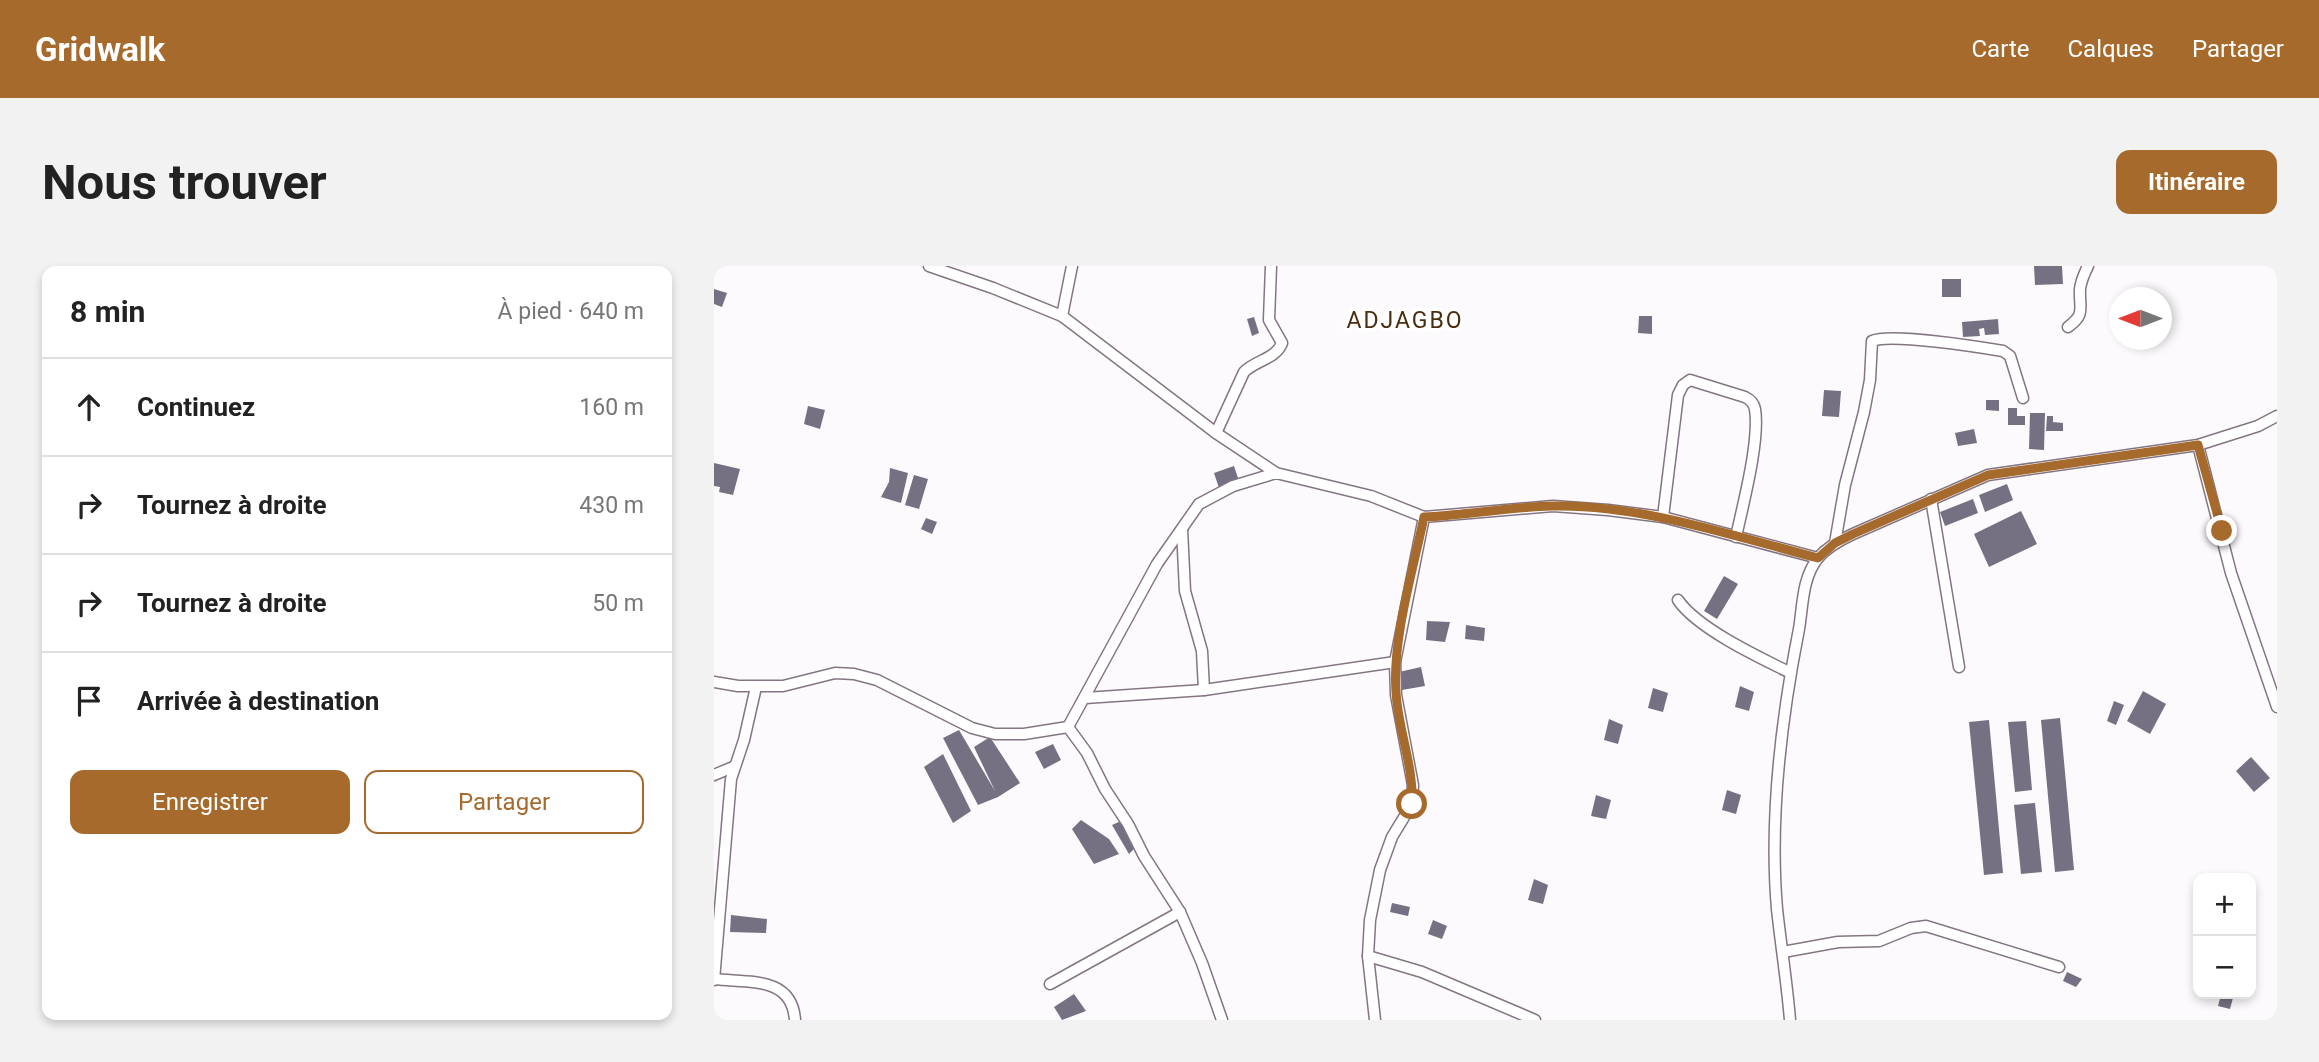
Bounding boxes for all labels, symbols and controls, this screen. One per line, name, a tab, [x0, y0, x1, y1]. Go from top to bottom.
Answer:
text: Gridwalk	[35, 30, 165, 69]
text: Carte	[1971, 35, 2029, 63]
text: Calques	[2067, 35, 2154, 63]
text: Partager	[2192, 35, 2284, 63]
button: Itinéraire	[2116, 150, 2277, 214]
text: Nous trouver	[42, 154, 327, 211]
north arrow	[2109, 287, 2172, 350]
text: 8 min	[70, 294, 145, 329]
text: À pied · 640 m	[498, 298, 644, 325]
district label: ADJAGBO	[1346, 307, 1464, 334]
icon: ahead	[70, 388, 108, 426]
text: Continuez	[137, 392, 255, 422]
text: 160 m	[579, 394, 644, 421]
icon: right	[70, 486, 108, 524]
text: Tournez à droite	[137, 490, 327, 520]
text: 430 m	[579, 492, 644, 519]
route end	[2206, 515, 2237, 546]
icon: right	[70, 584, 108, 622]
text: Tournez à droite	[137, 588, 327, 618]
text: 50 m	[592, 590, 644, 617]
icon: arrive	[70, 682, 108, 720]
text: Arrivée à destination	[137, 686, 379, 716]
button: Enregistrer	[70, 770, 350, 834]
button: Partager	[364, 770, 644, 834]
route start	[1396, 788, 1427, 819]
map controls	[2193, 873, 2256, 999]
button: +	[2193, 873, 2256, 936]
button: −	[2193, 936, 2256, 999]

